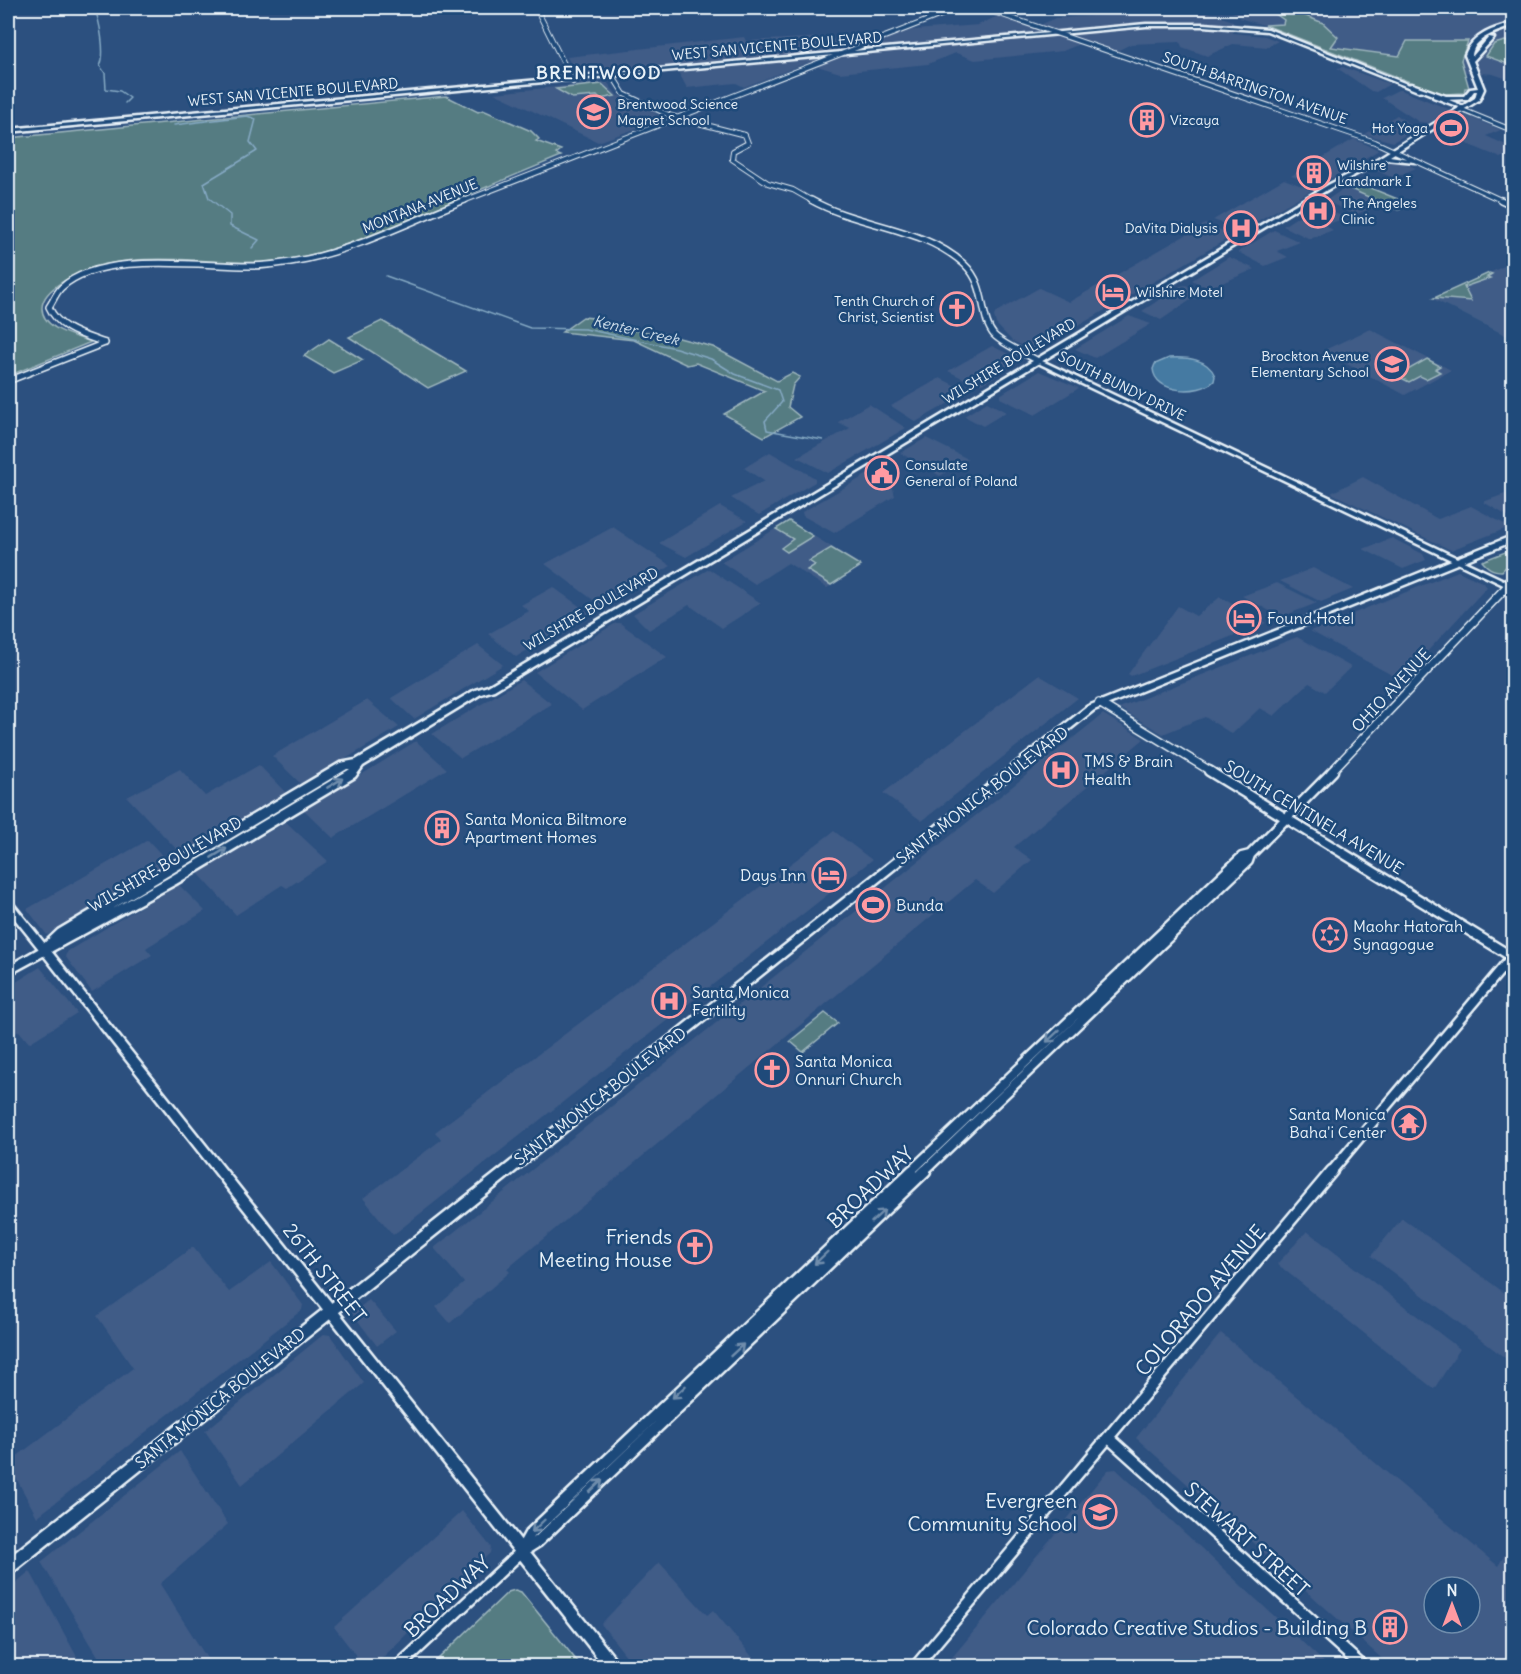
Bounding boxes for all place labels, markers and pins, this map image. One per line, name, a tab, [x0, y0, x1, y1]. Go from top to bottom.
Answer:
school or university icon: Brentwood Science Magnet School	[576, 94, 612, 130]
place label: Brentwood Science Magnet School	[617, 95, 738, 129]
building icon: Vizcaya	[1129, 102, 1165, 138]
sports icon: Hot Yoga	[1433, 110, 1469, 146]
place label: Vizcaya	[1170, 111, 1219, 129]
place label: Hot Yoga	[1372, 119, 1428, 137]
building icon: Wilshire Landmark I	[1296, 155, 1332, 191]
place label: Wilshire Landmark I	[1337, 156, 1411, 190]
hospital icon: The Angeles Clinic	[1300, 193, 1336, 229]
place label: The Angeles Clinic	[1341, 194, 1417, 228]
hospital icon: DaVita Dialysis	[1223, 210, 1259, 246]
place label: DaVita Dialysis	[1125, 219, 1218, 237]
hotel icon: Wilshire Motel	[1095, 274, 1131, 310]
place label: Wilshire Motel	[1136, 283, 1223, 301]
church icon: Tenth Church of Christ, Scientist	[939, 291, 975, 327]
place label: Tenth Church of Christ, Scientist	[834, 292, 934, 326]
school or university icon: Brockton Avenue Elementary School	[1374, 346, 1410, 382]
place label: Brockton Avenue Elementary School	[1251, 347, 1369, 381]
public building icon: Consulate General of Poland	[864, 455, 900, 491]
place label: Consulate General of Poland	[905, 456, 1017, 490]
hotel icon: Found Hotel	[1226, 600, 1262, 636]
place label: Found Hotel	[1267, 608, 1354, 628]
place label: TMS & Brain Health	[1084, 751, 1173, 789]
hospital icon: TMS & Brain Health	[1043, 752, 1079, 788]
place label: Santa Monica Biltmore Apartment Homes	[465, 809, 627, 847]
building icon: Santa Monica Biltmore Apartment Homes	[424, 810, 460, 846]
hotel icon: Days Inn	[811, 857, 847, 893]
place label: Days Inn	[740, 865, 806, 885]
sports icon: Bunda	[855, 887, 891, 923]
place label: Bunda	[896, 895, 944, 915]
place label: Maohr Hatorah Synagogue	[1353, 916, 1463, 954]
synagogue icon: Maohr Hatorah Synagogue	[1312, 917, 1348, 953]
place label: Santa Monica Fertility	[692, 982, 789, 1020]
hospital icon: Santa Monica Fertility	[651, 983, 687, 1019]
place label: Santa Monica Onnuri Church	[795, 1051, 902, 1089]
church icon: Santa Monica Onnuri Church	[754, 1052, 790, 1088]
place label: Santa Monica Baha'i Center	[1289, 1104, 1386, 1142]
temple icon: Santa Monica Baha'i Center	[1391, 1105, 1427, 1141]
place label: Friends Meeting House	[538, 1224, 672, 1272]
church icon: Friends Meeting House	[677, 1229, 713, 1265]
place label: Evergreen Community School	[907, 1488, 1077, 1536]
school or university icon: Evergreen Community School	[1082, 1494, 1118, 1530]
building icon: Colorado Creative Studios - Building B	[1372, 1609, 1408, 1645]
place label: Colorado Creative Studios - Building B	[1026, 1615, 1367, 1640]

